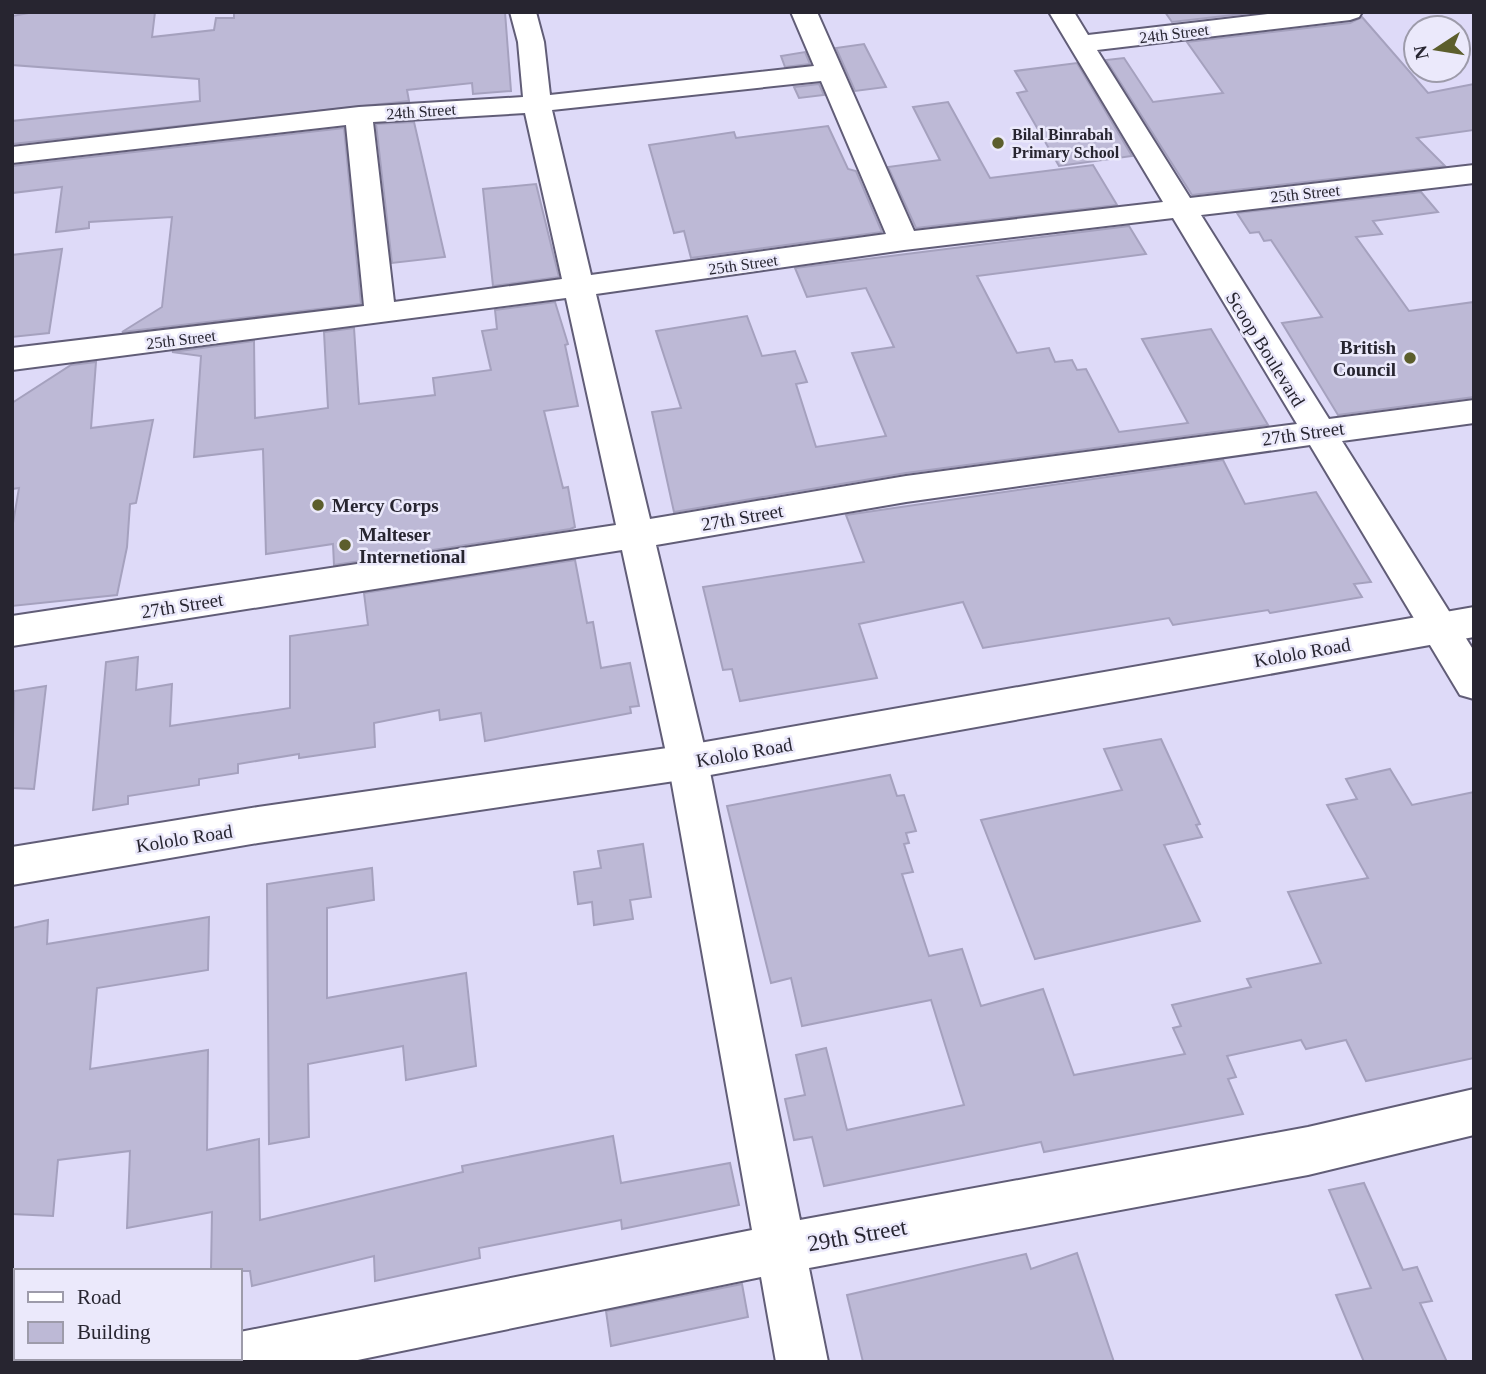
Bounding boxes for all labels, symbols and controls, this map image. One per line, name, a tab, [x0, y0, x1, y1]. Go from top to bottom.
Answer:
north arrow	[1402, 14, 1472, 84]
street label: 24th Street	[1138, 21, 1210, 46]
text: N	[1409, 43, 1433, 61]
street label: 24th Street	[386, 101, 457, 122]
place label: Bilal Binrabah Primary School	[1012, 126, 1120, 162]
marker: Bilal Binrabah Primary School	[990, 135, 1006, 151]
street label: 25th Street	[1269, 181, 1341, 206]
street label: 25th Street	[707, 251, 779, 278]
street label: Scoop Boulevard	[1222, 288, 1310, 411]
street label: 25th Street	[145, 327, 217, 352]
place label: British Council	[1333, 337, 1396, 380]
marker: British Council	[1402, 350, 1418, 366]
street label: 27th Street	[1261, 417, 1346, 450]
place label: Mercy Corps	[332, 495, 439, 516]
marker: Mercy Corps	[310, 497, 326, 513]
street label: 27th Street	[699, 500, 785, 535]
place label: Malteser Internetional	[359, 524, 466, 567]
marker: Malteser Internetional	[337, 537, 353, 553]
street label: 27th Street	[140, 589, 225, 622]
street label: Kololo Road	[1252, 634, 1352, 671]
street label: Kololo Road	[694, 734, 794, 771]
street label: Kololo Road	[134, 820, 234, 857]
street label: 29th Street	[806, 1214, 909, 1257]
legend	[14, 1269, 242, 1360]
text: Road	[77, 1285, 122, 1309]
text: Building	[77, 1320, 151, 1344]

